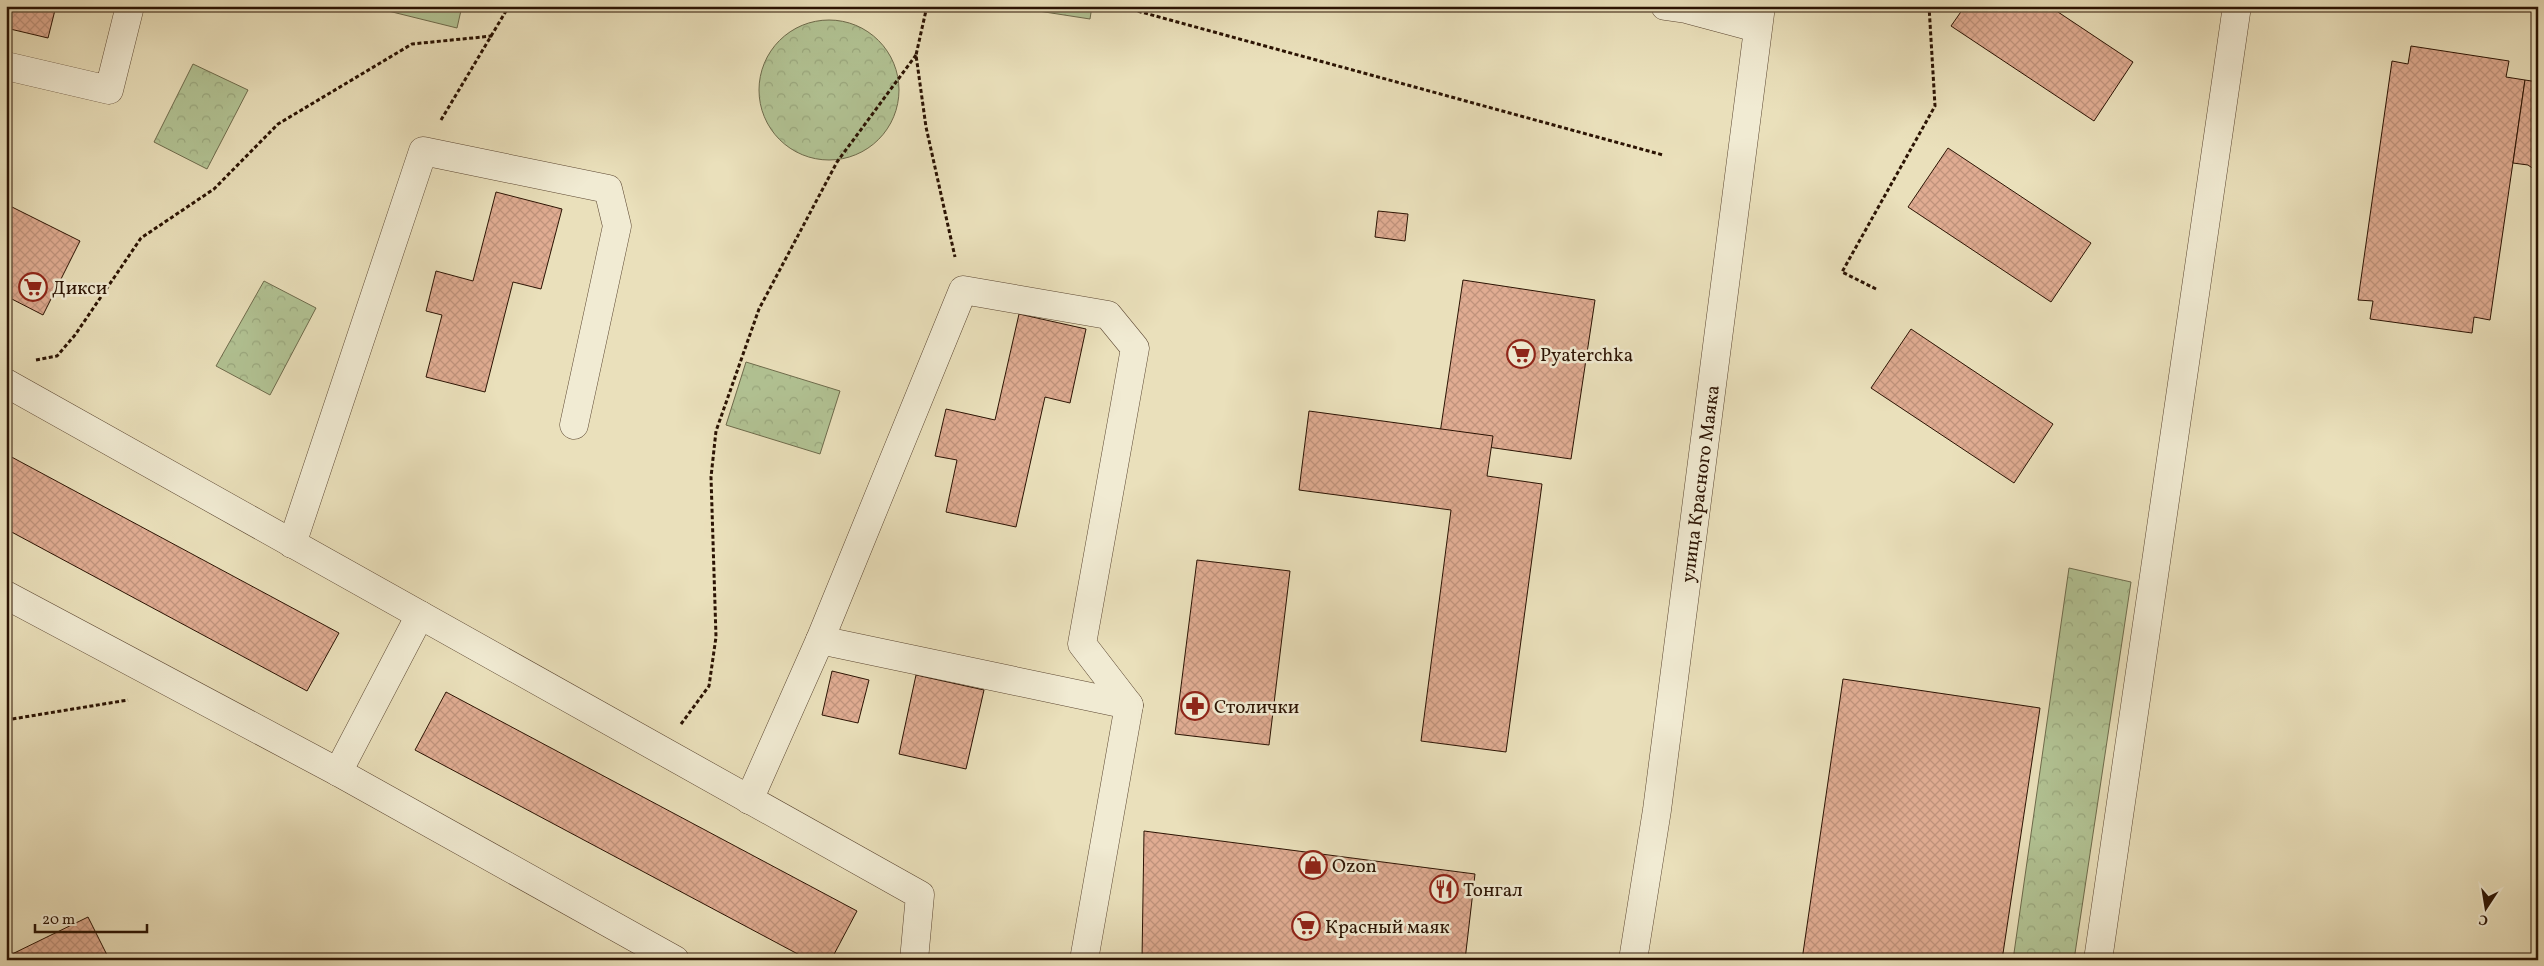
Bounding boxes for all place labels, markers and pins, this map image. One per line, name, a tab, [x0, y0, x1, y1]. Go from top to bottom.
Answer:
supermarket icon: Дикси	[18, 272, 48, 302]
place label: Дикси	[52, 276, 107, 302]
supermarket icon: Pyaterchka	[1506, 339, 1536, 369]
place label: Pyaterchka	[1540, 343, 1633, 369]
pharmacy icon: Столички	[1180, 691, 1210, 721]
place label: Столички	[1214, 695, 1299, 721]
shop icon: Ozon	[1298, 850, 1328, 880]
place label: Ozon	[1332, 854, 1377, 880]
restaurant icon: Тонгал	[1429, 874, 1459, 904]
place label: Тонгал	[1463, 878, 1523, 904]
supermarket icon: Красный маяк	[1291, 911, 1321, 941]
place label: Красный маяк	[1325, 915, 1450, 941]

